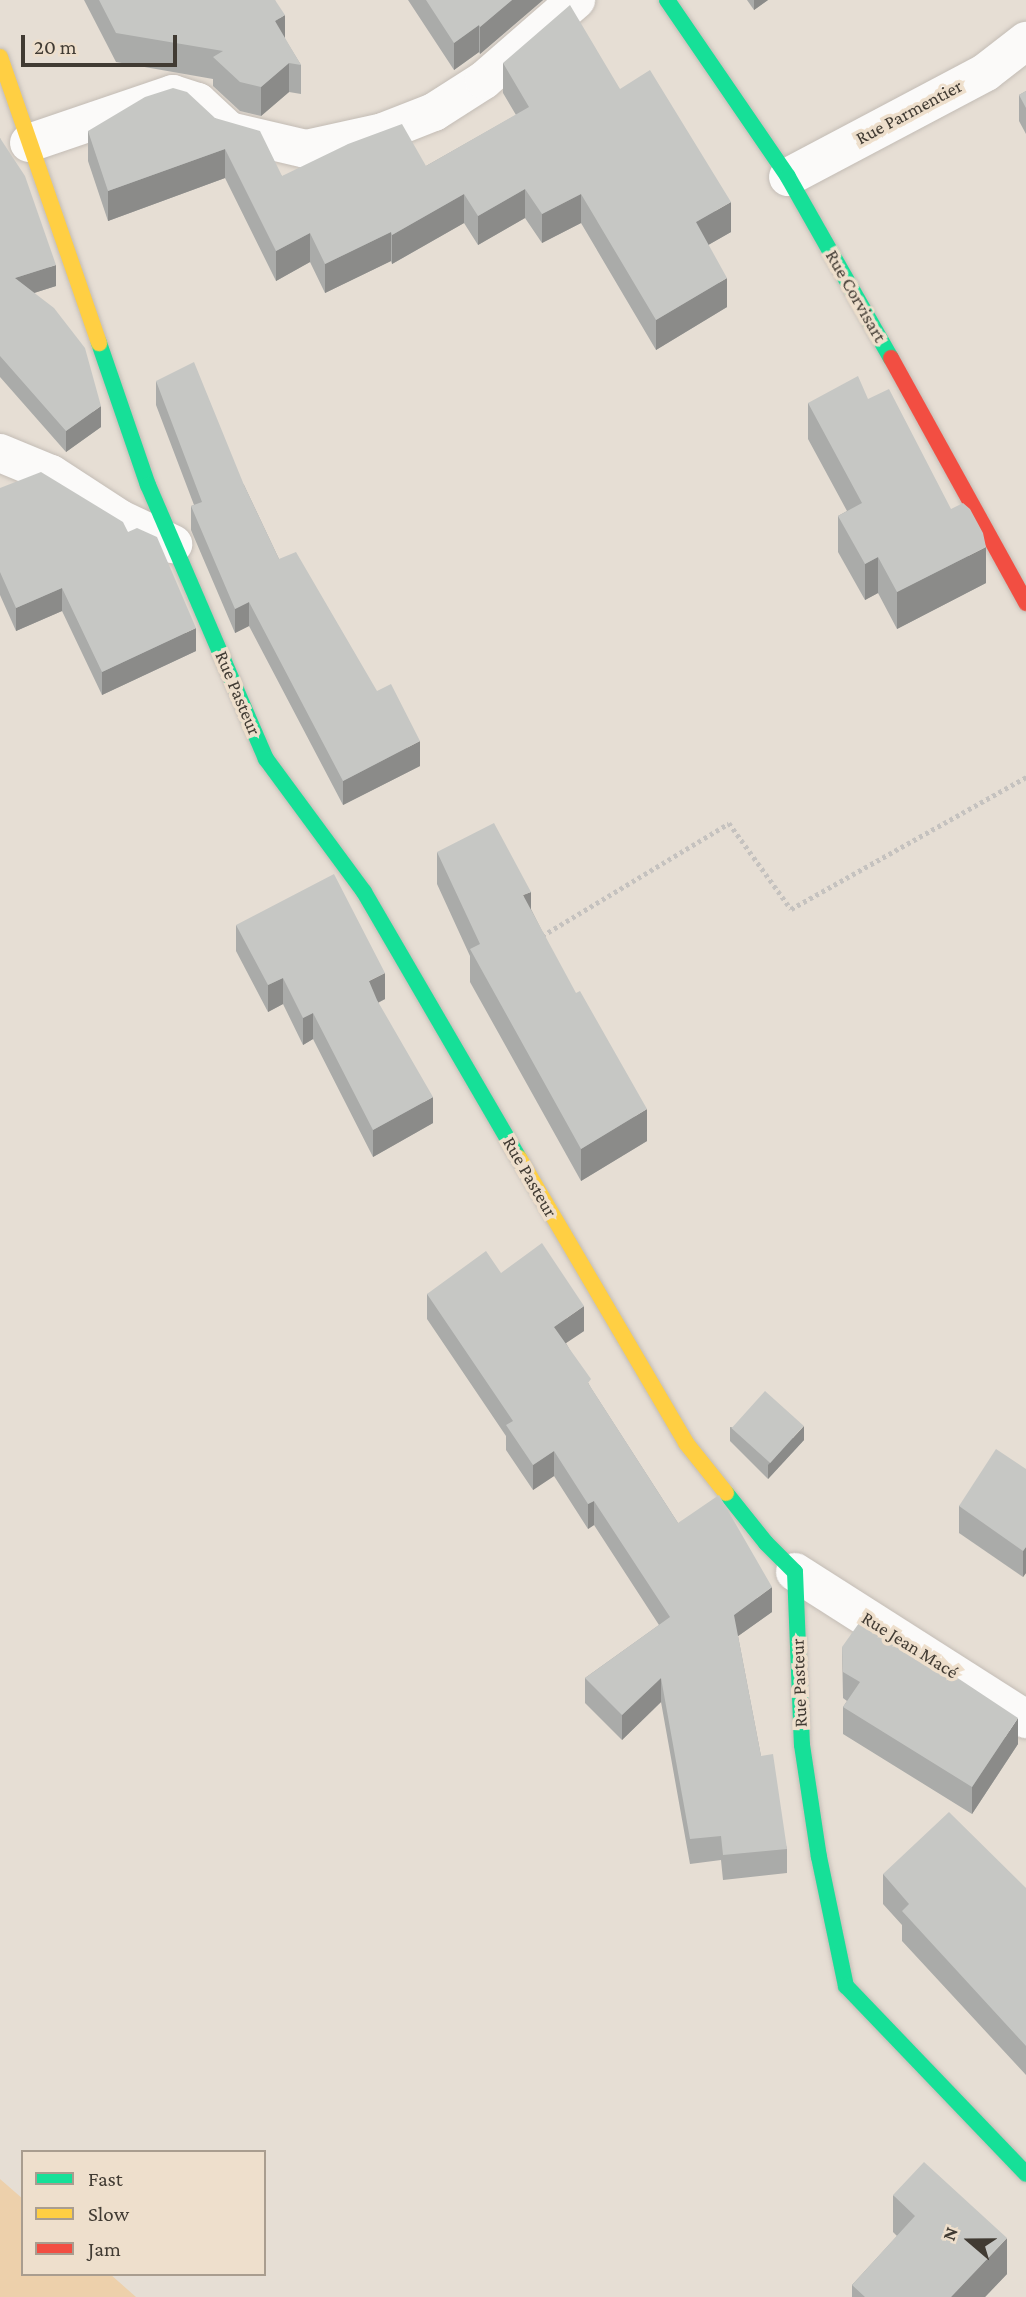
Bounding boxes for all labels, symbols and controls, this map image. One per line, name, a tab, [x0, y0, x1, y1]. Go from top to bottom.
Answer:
scale bar	[24, 21, 180, 65]
text: 20 m	[34, 35, 77, 59]
street label: Rue Parmentier	[852, 74, 966, 150]
street label: Rue Corvisart	[820, 246, 892, 346]
street label: Rue Pasteur	[210, 648, 266, 738]
street label: Rue Pasteur	[498, 1133, 562, 1221]
street label: Rue Jean Macé	[858, 1606, 962, 1684]
street label: Rue Pasteur	[786, 1638, 812, 1728]
legend	[21, 2150, 266, 2276]
text: Fast	[88, 2167, 123, 2191]
text: Slow	[88, 2202, 129, 2226]
north arrow	[935, 2206, 1005, 2276]
text: N	[938, 2224, 962, 2243]
text: Jam	[88, 2237, 121, 2261]

